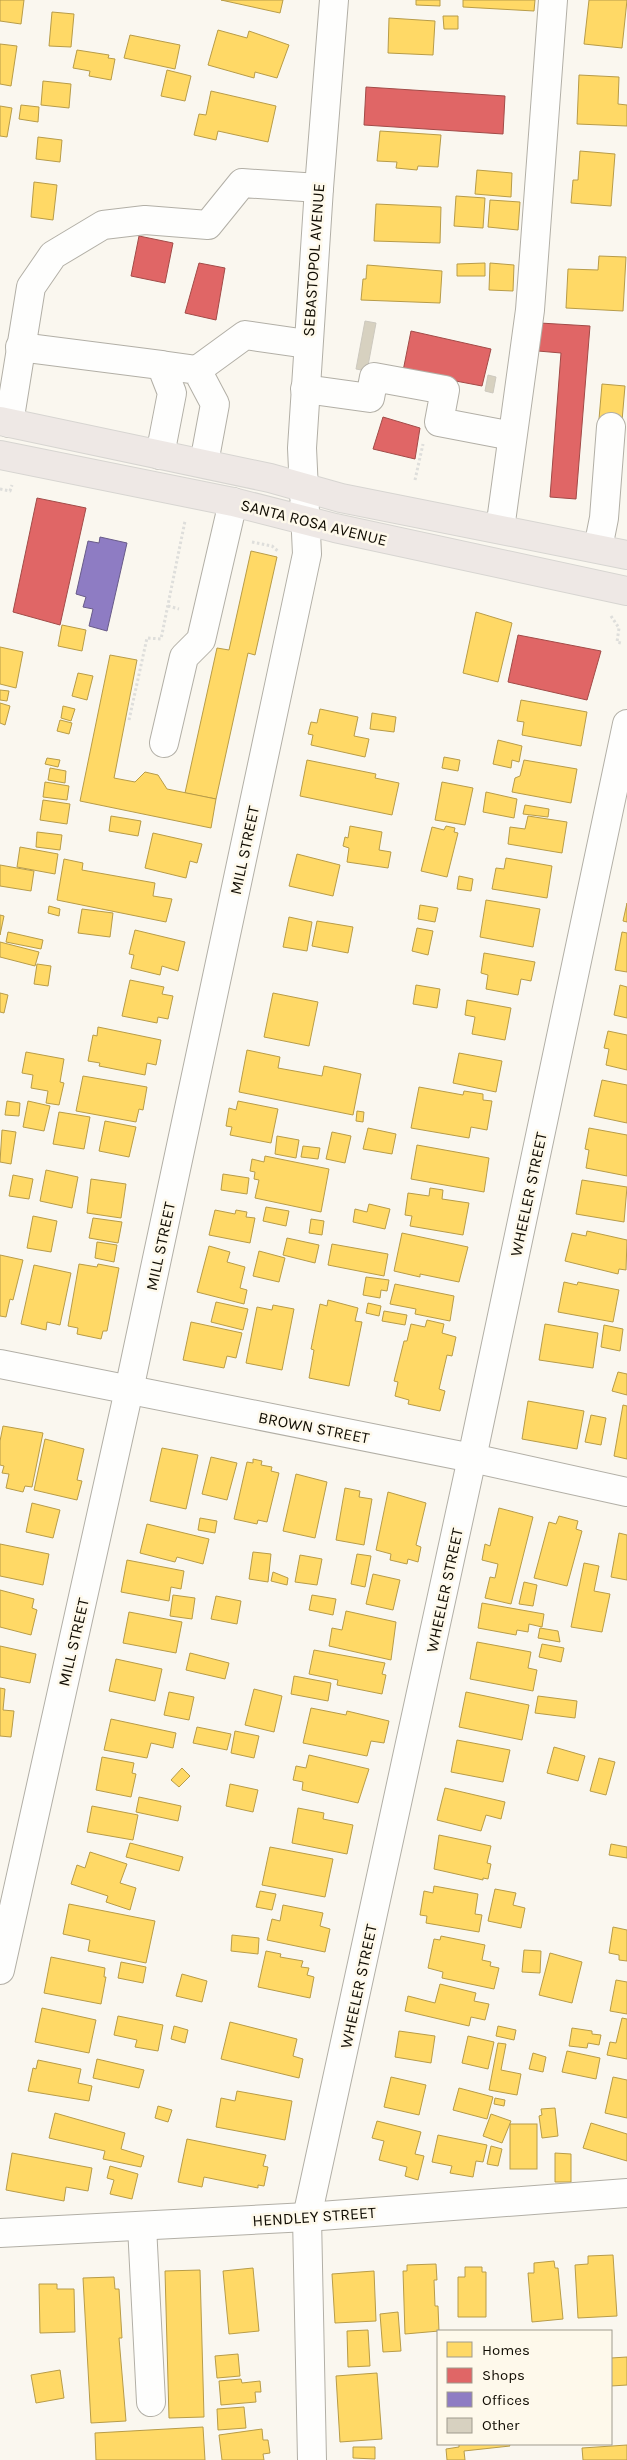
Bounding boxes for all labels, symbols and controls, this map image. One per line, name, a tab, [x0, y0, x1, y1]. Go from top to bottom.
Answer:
street label: SEBASTOPOL AVENUE	[299, 183, 328, 337]
street label: SANTA ROSA AVENUE	[239, 495, 389, 550]
street label: MILL STREET	[226, 804, 263, 896]
street label: WHEELER STREET	[506, 1130, 551, 1258]
street label: MILL STREET	[142, 1200, 179, 1292]
street label: BROWN STREET	[257, 1407, 371, 1448]
street label: WHEELER STREET	[422, 1526, 467, 1654]
street label: MILL STREET	[54, 1596, 93, 1688]
street label: WHEELER STREET	[336, 1922, 381, 2050]
street label: HENDLEY STREET	[252, 2203, 376, 2230]
legend	[437, 2330, 612, 2445]
text: Homes	[482, 2341, 530, 2359]
text: Shops	[482, 2366, 525, 2384]
text: Offices	[482, 2391, 530, 2409]
text: Other	[482, 2416, 520, 2434]

